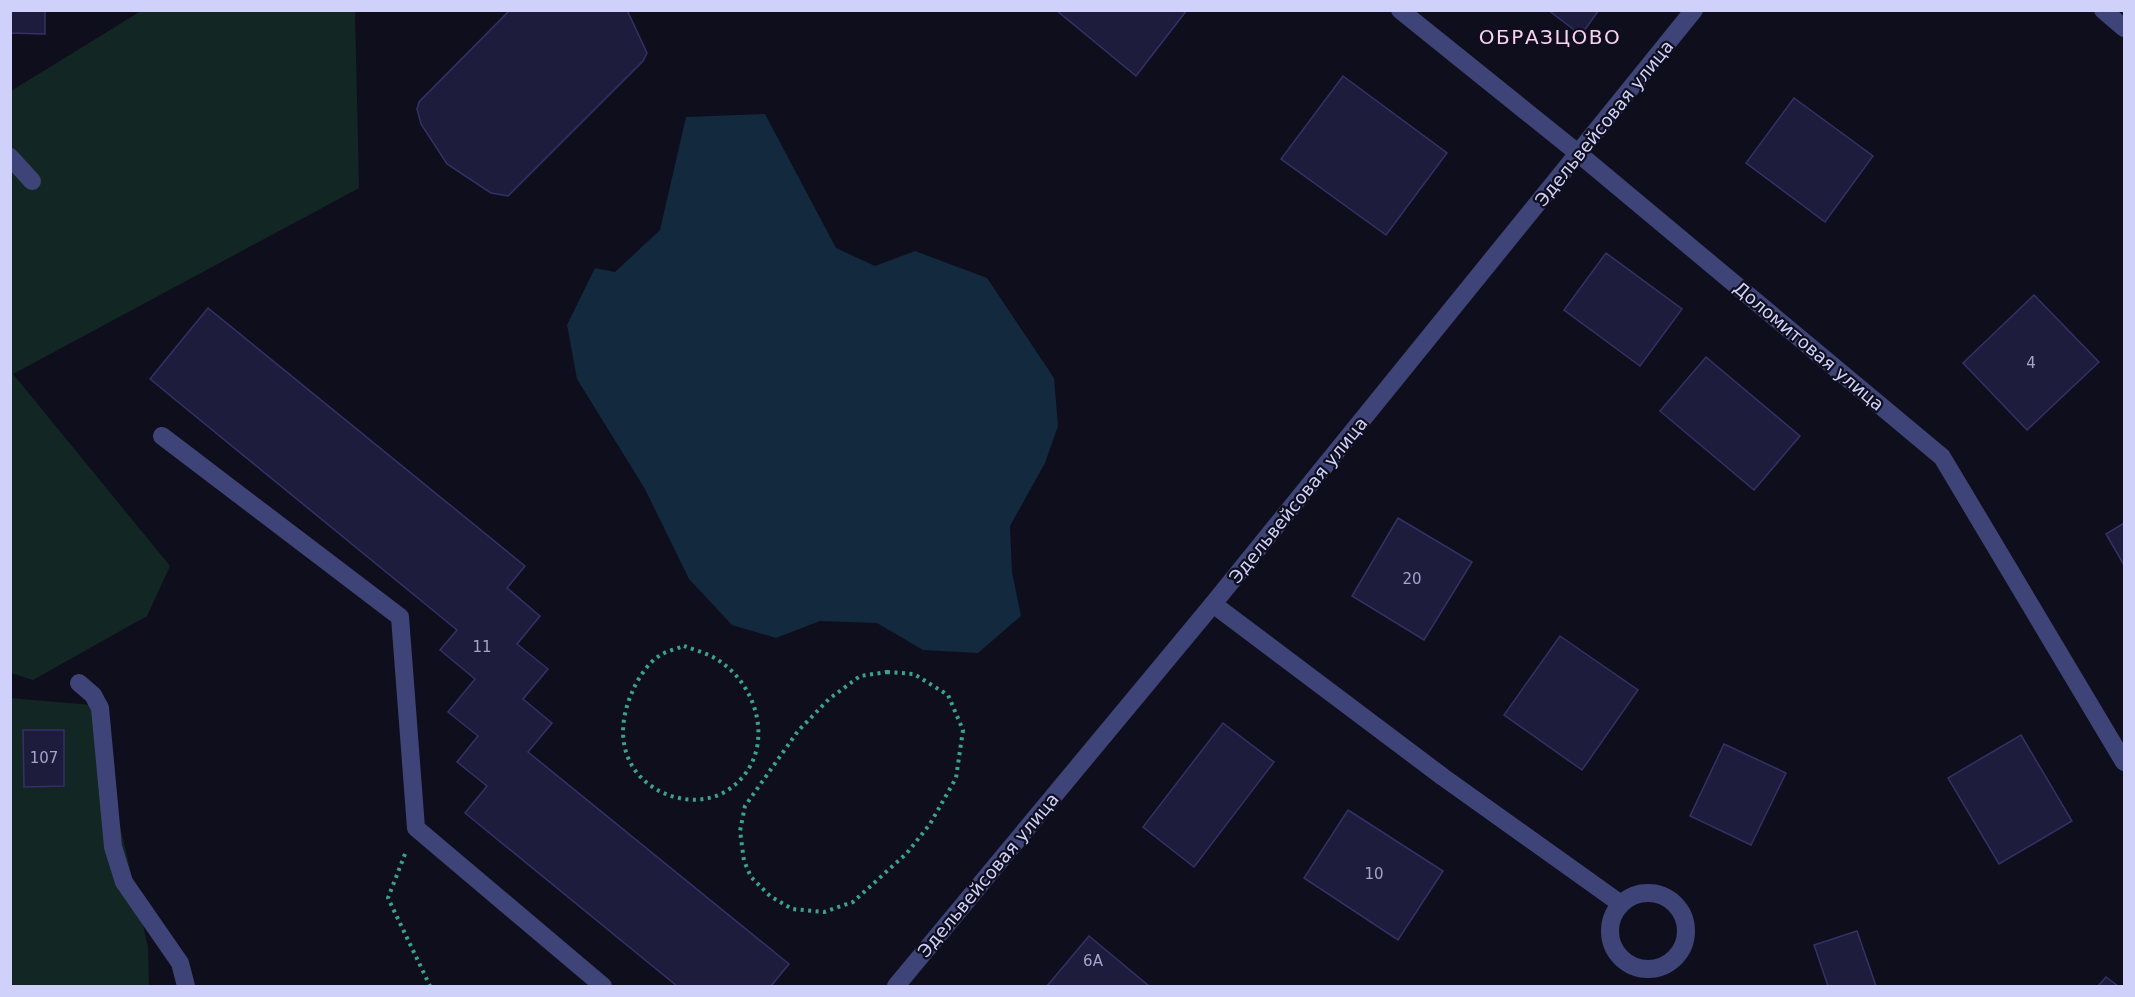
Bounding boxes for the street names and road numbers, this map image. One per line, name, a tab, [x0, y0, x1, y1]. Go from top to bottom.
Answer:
street label: Эдельвейсовая улица	[1530, 36, 1678, 210]
street label: Доломитовая улица	[1730, 277, 1888, 415]
street label: Эдельвейсовая улица	[1224, 413, 1372, 587]
street label: Эдельвейсовая улица	[913, 789, 1063, 961]

